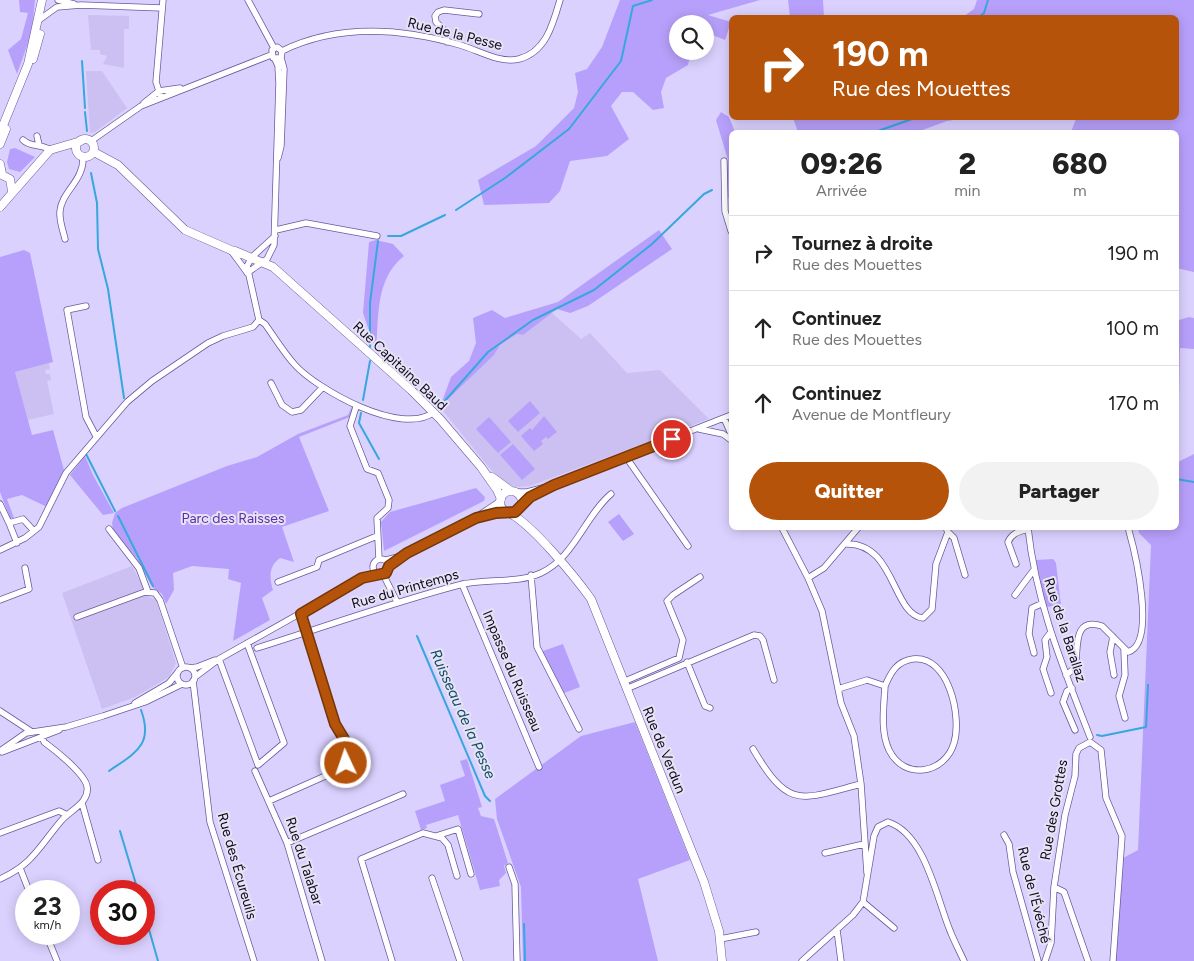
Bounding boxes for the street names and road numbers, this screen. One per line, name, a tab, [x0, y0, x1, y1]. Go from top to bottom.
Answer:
street label: Rue de la Pesse	[406, 14, 504, 54]
street label: Rue Capitaine Baud	[349, 318, 451, 414]
street label: Rue du Printemps	[349, 566, 461, 612]
street label: Rue de la Barallaz	[1040, 576, 1090, 684]
street label: Impasse du Ruisseau	[479, 608, 545, 734]
street label: Rue de Verdun	[639, 704, 689, 796]
street label: Rue des Grottes	[1037, 758, 1071, 862]
street label: Rue des Écureuils	[214, 811, 260, 921]
street label: Rue du Talabar	[282, 815, 326, 907]
street label: Rue de l'Évéché	[1014, 845, 1054, 945]

